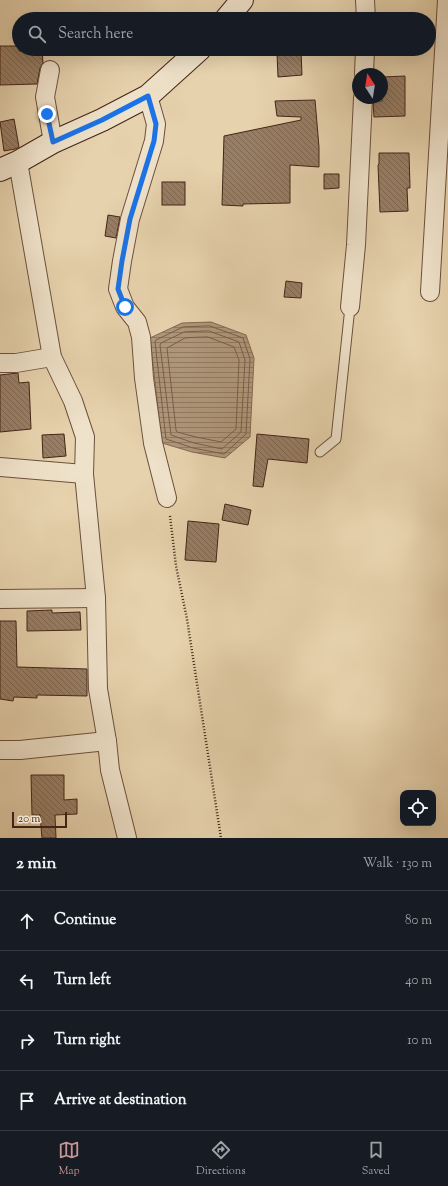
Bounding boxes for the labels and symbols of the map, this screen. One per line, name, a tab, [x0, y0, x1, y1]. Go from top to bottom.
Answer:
north arrow	[352, 68, 388, 104]
route end	[38, 105, 56, 123]
route start	[116, 298, 134, 316]
scale bar	[12, 810, 67, 829]

